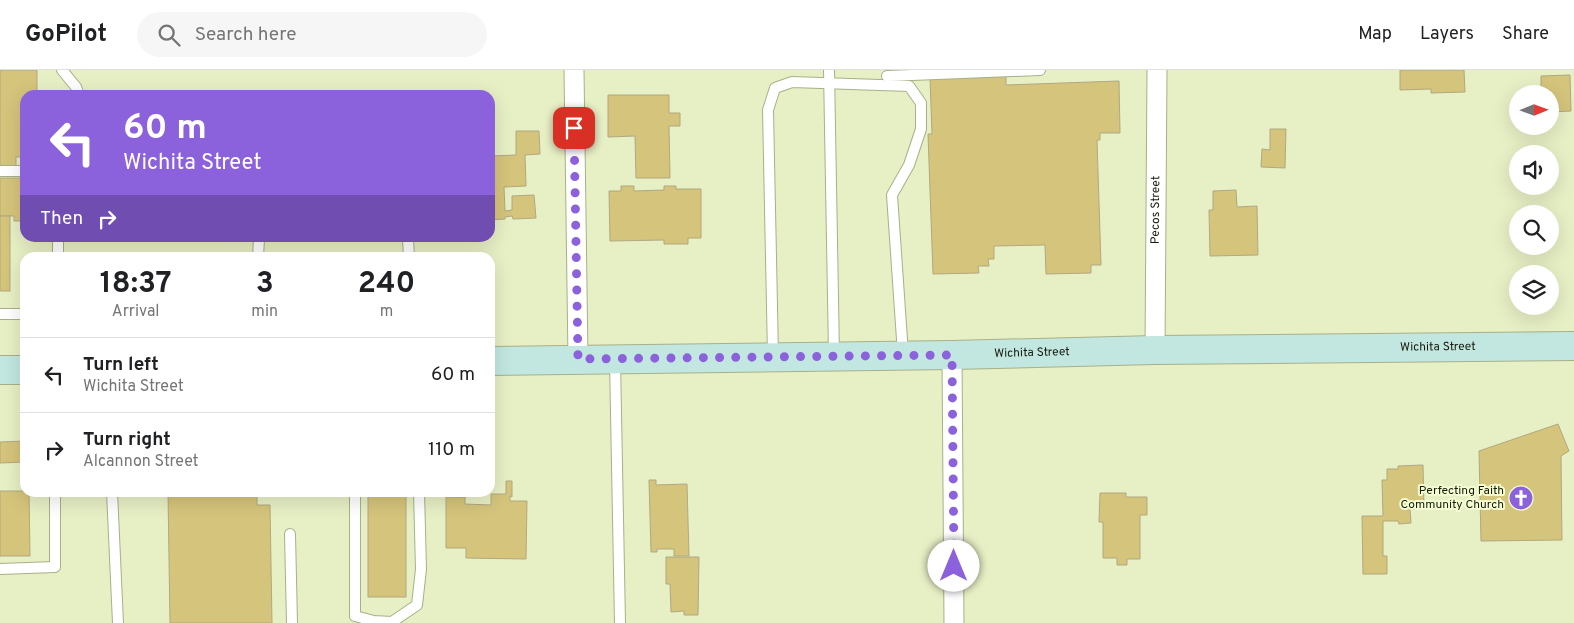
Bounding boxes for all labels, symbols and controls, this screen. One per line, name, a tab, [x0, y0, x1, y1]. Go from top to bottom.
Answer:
search box	[137, 12, 487, 57]
text: GoPilot	[25, 20, 107, 50]
icon: search	[155, 21, 183, 49]
text: Search here	[195, 23, 296, 47]
text: Map	[1358, 23, 1392, 46]
text: Layers	[1420, 23, 1474, 46]
text: Share	[1502, 23, 1549, 46]
north arrow	[1509, 85, 1559, 135]
map controls	[1509, 85, 1559, 315]
text: 60 m	[123, 107, 207, 151]
pin	[553, 107, 595, 149]
icon: left	[40, 110, 105, 175]
icon: arrive	[560, 114, 588, 142]
button: sound	[1509, 145, 1559, 195]
text: Wichita Street	[123, 150, 261, 177]
street label: Pecos Street	[1148, 176, 1164, 244]
icon: right	[93, 205, 121, 233]
button: search	[1509, 205, 1559, 255]
text: Then	[40, 207, 83, 231]
button: layers	[1509, 265, 1559, 315]
text: 18:37	[100, 266, 172, 303]
text: 3	[256, 266, 274, 303]
text: 240	[358, 266, 415, 303]
text: Arrival	[112, 302, 160, 322]
text: min	[251, 302, 278, 322]
text: m	[380, 302, 393, 322]
street label: Wichita Street	[1400, 339, 1476, 356]
street label: Wichita Street	[994, 344, 1070, 362]
text: Turn left	[83, 353, 159, 377]
icon: left	[40, 361, 68, 389]
text: 60 m	[431, 363, 475, 387]
text: Wichita Street	[83, 377, 184, 397]
text: Turn right	[83, 428, 171, 452]
icon: right	[40, 436, 68, 464]
text: 110 m	[428, 438, 475, 462]
text: Alcannon Street	[83, 452, 199, 472]
place label: Perfecting Faith Community Church	[1400, 483, 1504, 513]
church icon: Perfecting Faith Community Church	[1508, 485, 1534, 511]
position arrow	[927, 539, 979, 591]

